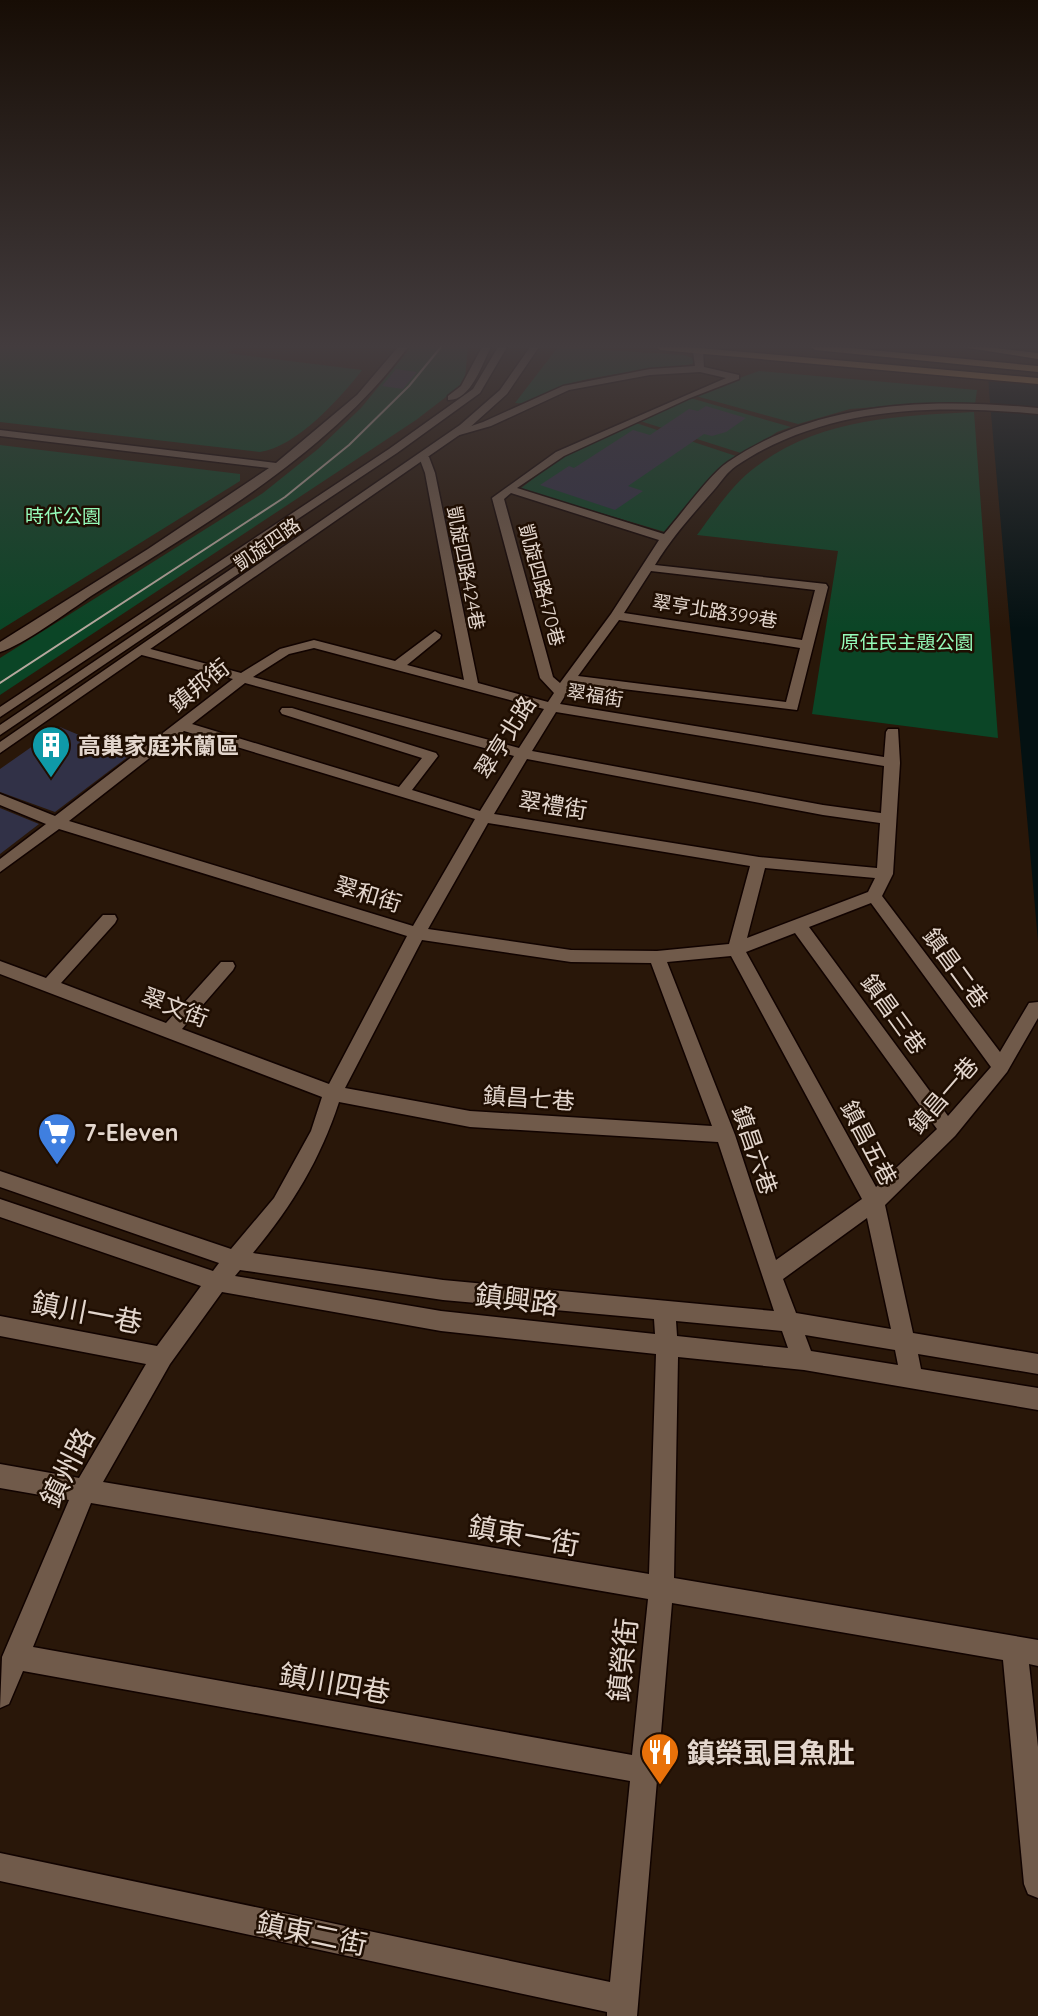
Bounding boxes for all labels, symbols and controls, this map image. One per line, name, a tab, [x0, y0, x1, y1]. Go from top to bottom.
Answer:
park label: 時代公園	[25, 504, 101, 528]
street label: 凱旋四路424巷	[442, 504, 490, 632]
street label: 凱旋四路	[229, 512, 305, 576]
street label: 凱旋四路470巷	[514, 521, 570, 649]
street label: 翠亨北路399巷	[651, 589, 779, 633]
park label: 原住民主題公園	[840, 630, 974, 654]
street label: 鎮邦街	[163, 652, 235, 718]
street label: 翠福街	[565, 679, 625, 711]
street label: 翠亨北路	[468, 690, 542, 784]
building icon: 高巢家庭米蘭區	[30, 724, 72, 779]
place label: 高巢家庭米蘭區	[78, 731, 239, 760]
street label: 翠禮街	[517, 785, 589, 825]
street label: 翠和街	[331, 870, 405, 918]
street label: 鎮昌二巷	[917, 922, 995, 1014]
street label: 鎮昌三巷	[855, 968, 933, 1060]
street label: 翠文街	[138, 981, 212, 1033]
street label: 鎮昌一巷	[902, 1051, 984, 1139]
street label: 鎮昌七巷	[482, 1080, 576, 1116]
street label: 鎮昌五巷	[835, 1096, 903, 1190]
street label: 鎮昌六巷	[726, 1102, 784, 1198]
supermarket icon: 7-Eleven	[36, 1111, 78, 1166]
place label: 7-Eleven	[84, 1118, 178, 1147]
street label: 鎮興路	[473, 1277, 561, 1321]
street label: 鎮川一巷	[29, 1284, 145, 1340]
street label: 鎮州路	[32, 1422, 102, 1512]
street label: 鎮東一街	[466, 1508, 582, 1562]
street label: 鎮榮街	[600, 1616, 644, 1704]
street label: 鎮川四巷	[277, 1656, 393, 1710]
restaurant icon: 鎮榮虱目魚肚	[639, 1731, 681, 1786]
place label: 鎮榮虱目魚肚	[687, 1735, 855, 1770]
street label: 鎮東二街	[254, 1904, 370, 1962]

